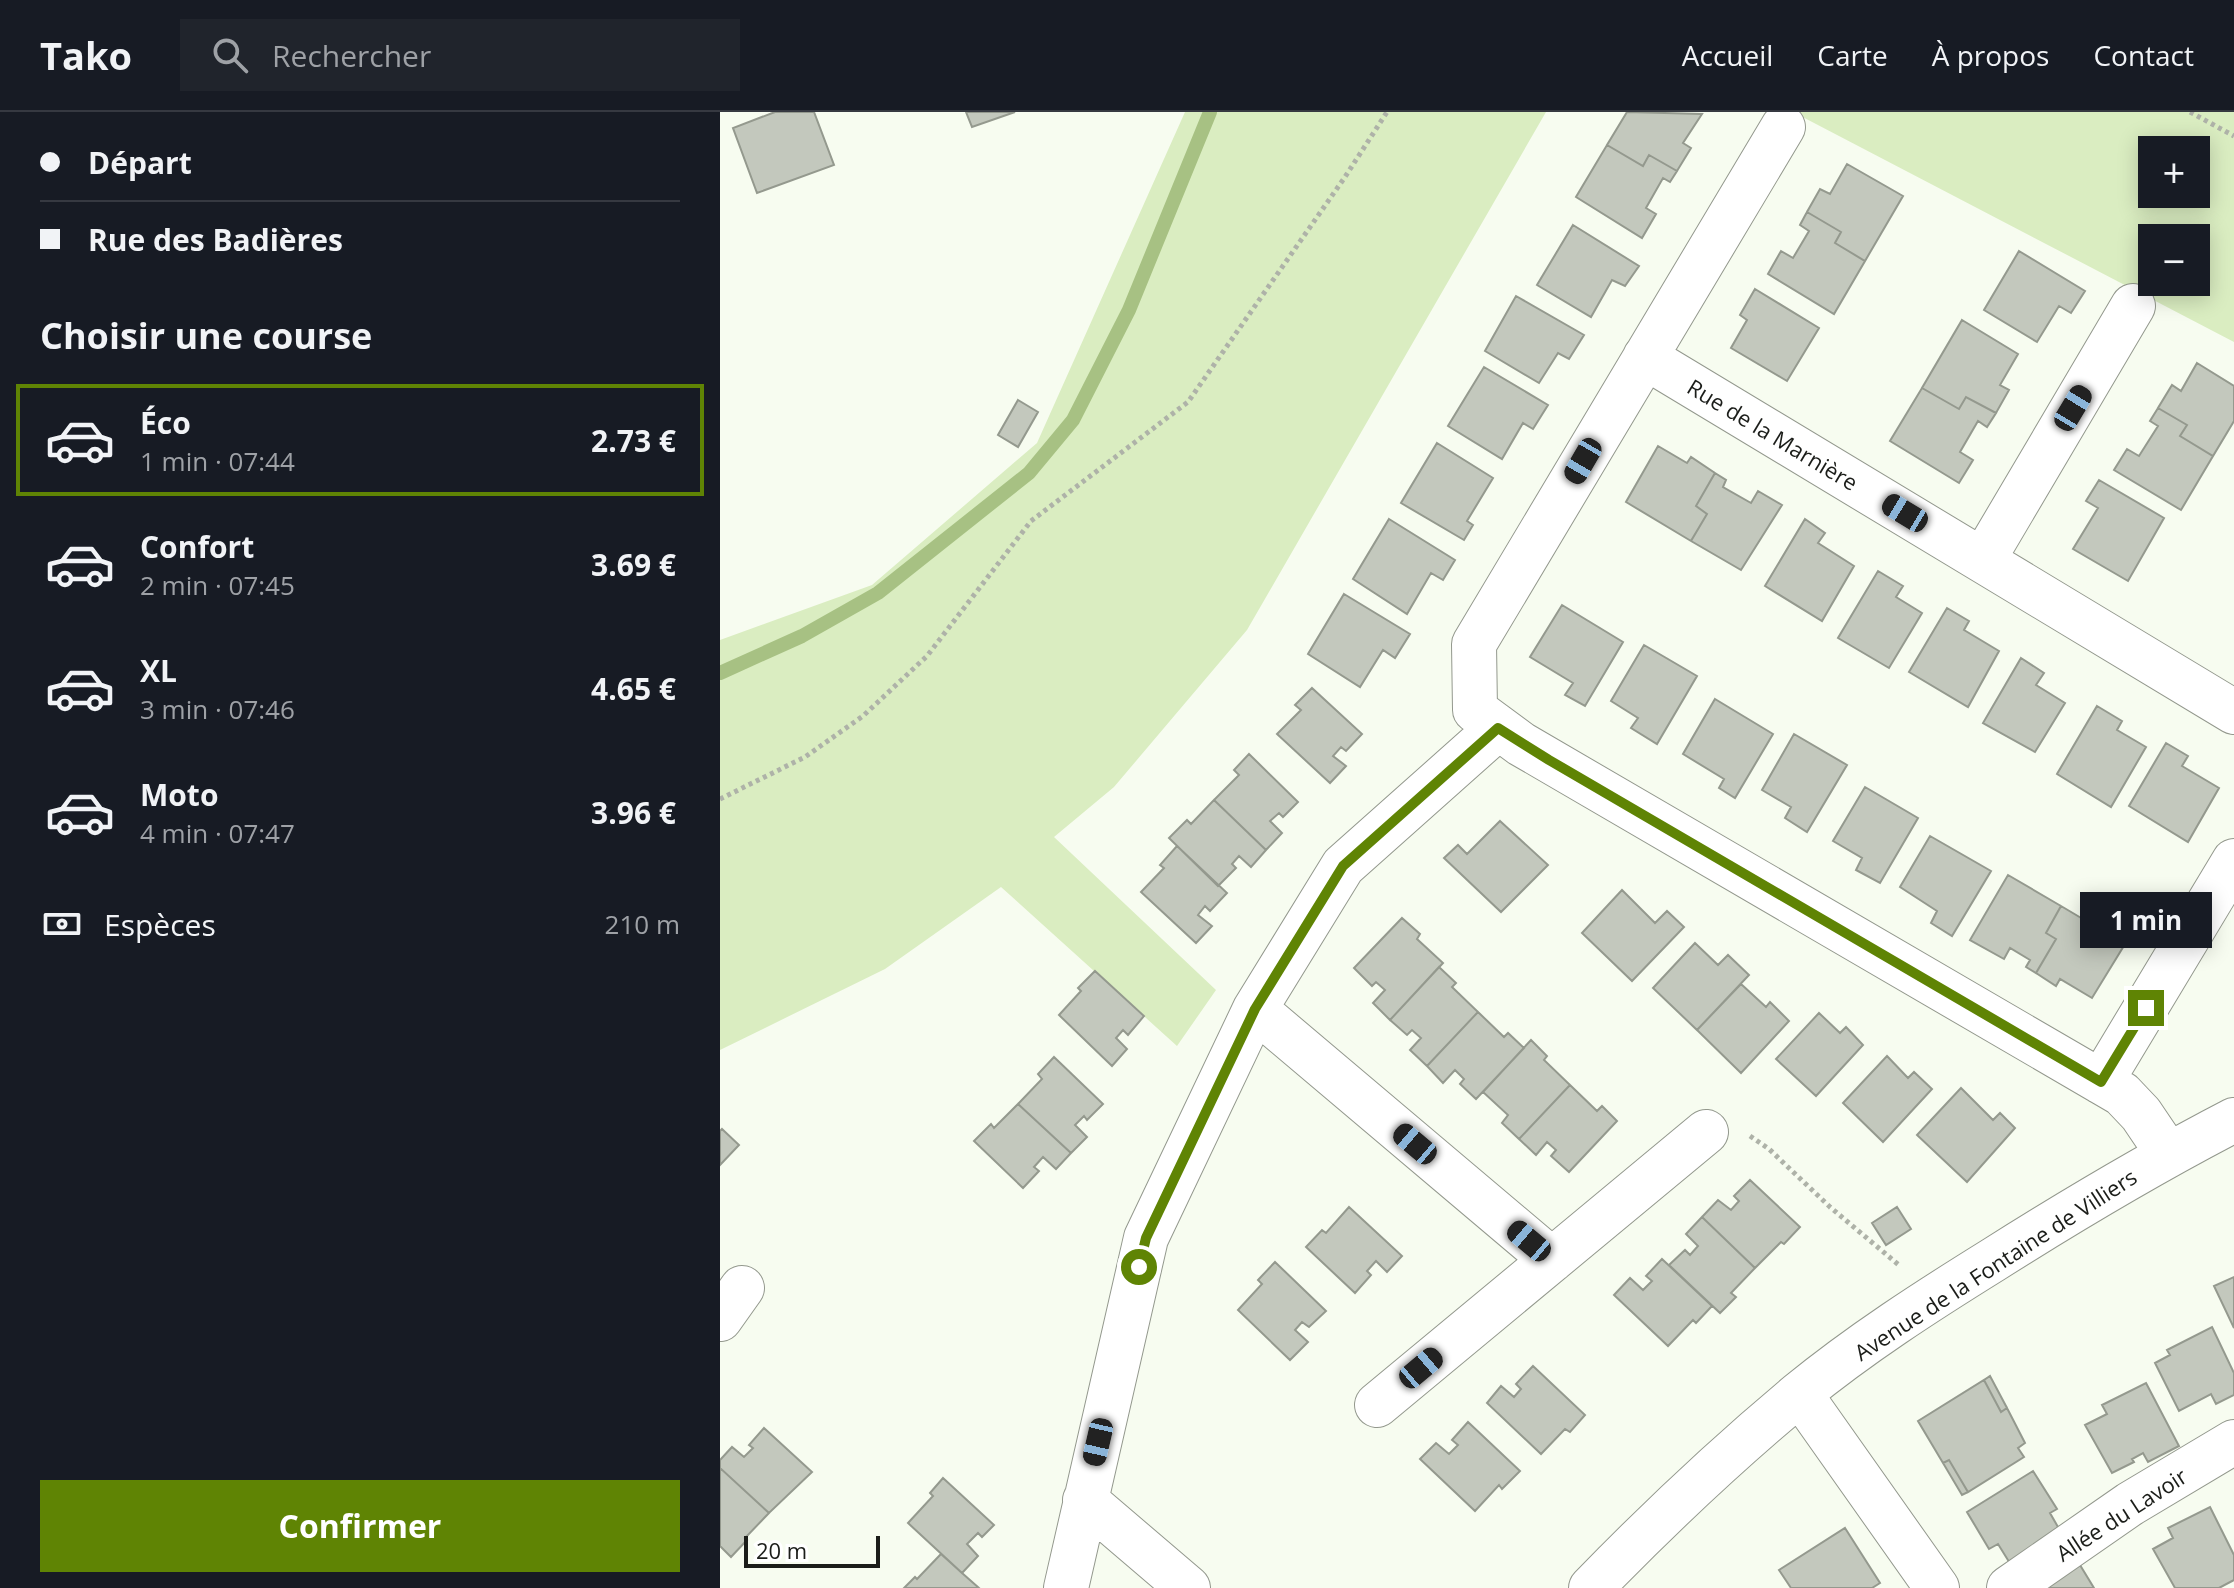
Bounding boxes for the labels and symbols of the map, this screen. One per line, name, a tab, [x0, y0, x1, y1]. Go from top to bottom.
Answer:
street label: Rue de la Marnière	[1682, 371, 1864, 497]
car	[2050, 381, 2096, 435]
car	[1561, 434, 1605, 488]
car	[1878, 490, 1932, 536]
callout: 1 min	[2080, 892, 2212, 948]
route end	[2128, 990, 2164, 1026]
car	[1389, 1119, 1441, 1169]
street label: Avenue de la Fontaine de Villiers	[1848, 1161, 2142, 1367]
car	[1503, 1216, 1555, 1266]
route start	[1121, 1249, 1157, 1285]
car	[1395, 1343, 1447, 1393]
car	[1081, 1416, 1115, 1468]
street label: Allée du Lavoir	[2050, 1460, 2192, 1568]
scale bar	[744, 1532, 880, 1568]

